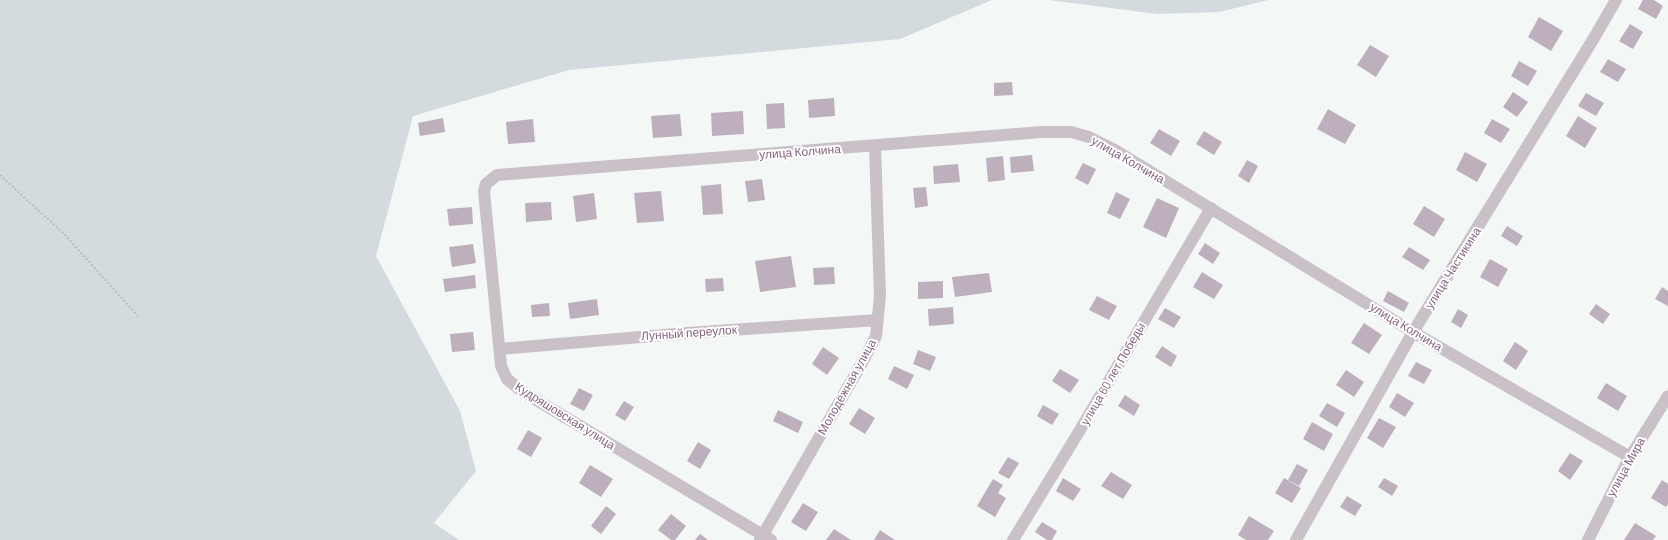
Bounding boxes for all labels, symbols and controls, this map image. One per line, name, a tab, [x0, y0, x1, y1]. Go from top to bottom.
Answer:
street label: улица Колчина	[1089, 133, 1167, 187]
street label: улица Колчина	[759, 142, 841, 162]
street label: улица Частикина	[1422, 225, 1484, 311]
street label: улица Колчина	[1367, 300, 1445, 354]
street label: улица 60 лет Победы	[1078, 320, 1148, 428]
street label: Лунный переулок	[641, 322, 737, 344]
street label: Молодёжная улица	[815, 337, 879, 437]
street label: Кудряшовская улица	[512, 379, 618, 453]
street label: улица Мира	[1604, 435, 1648, 499]

